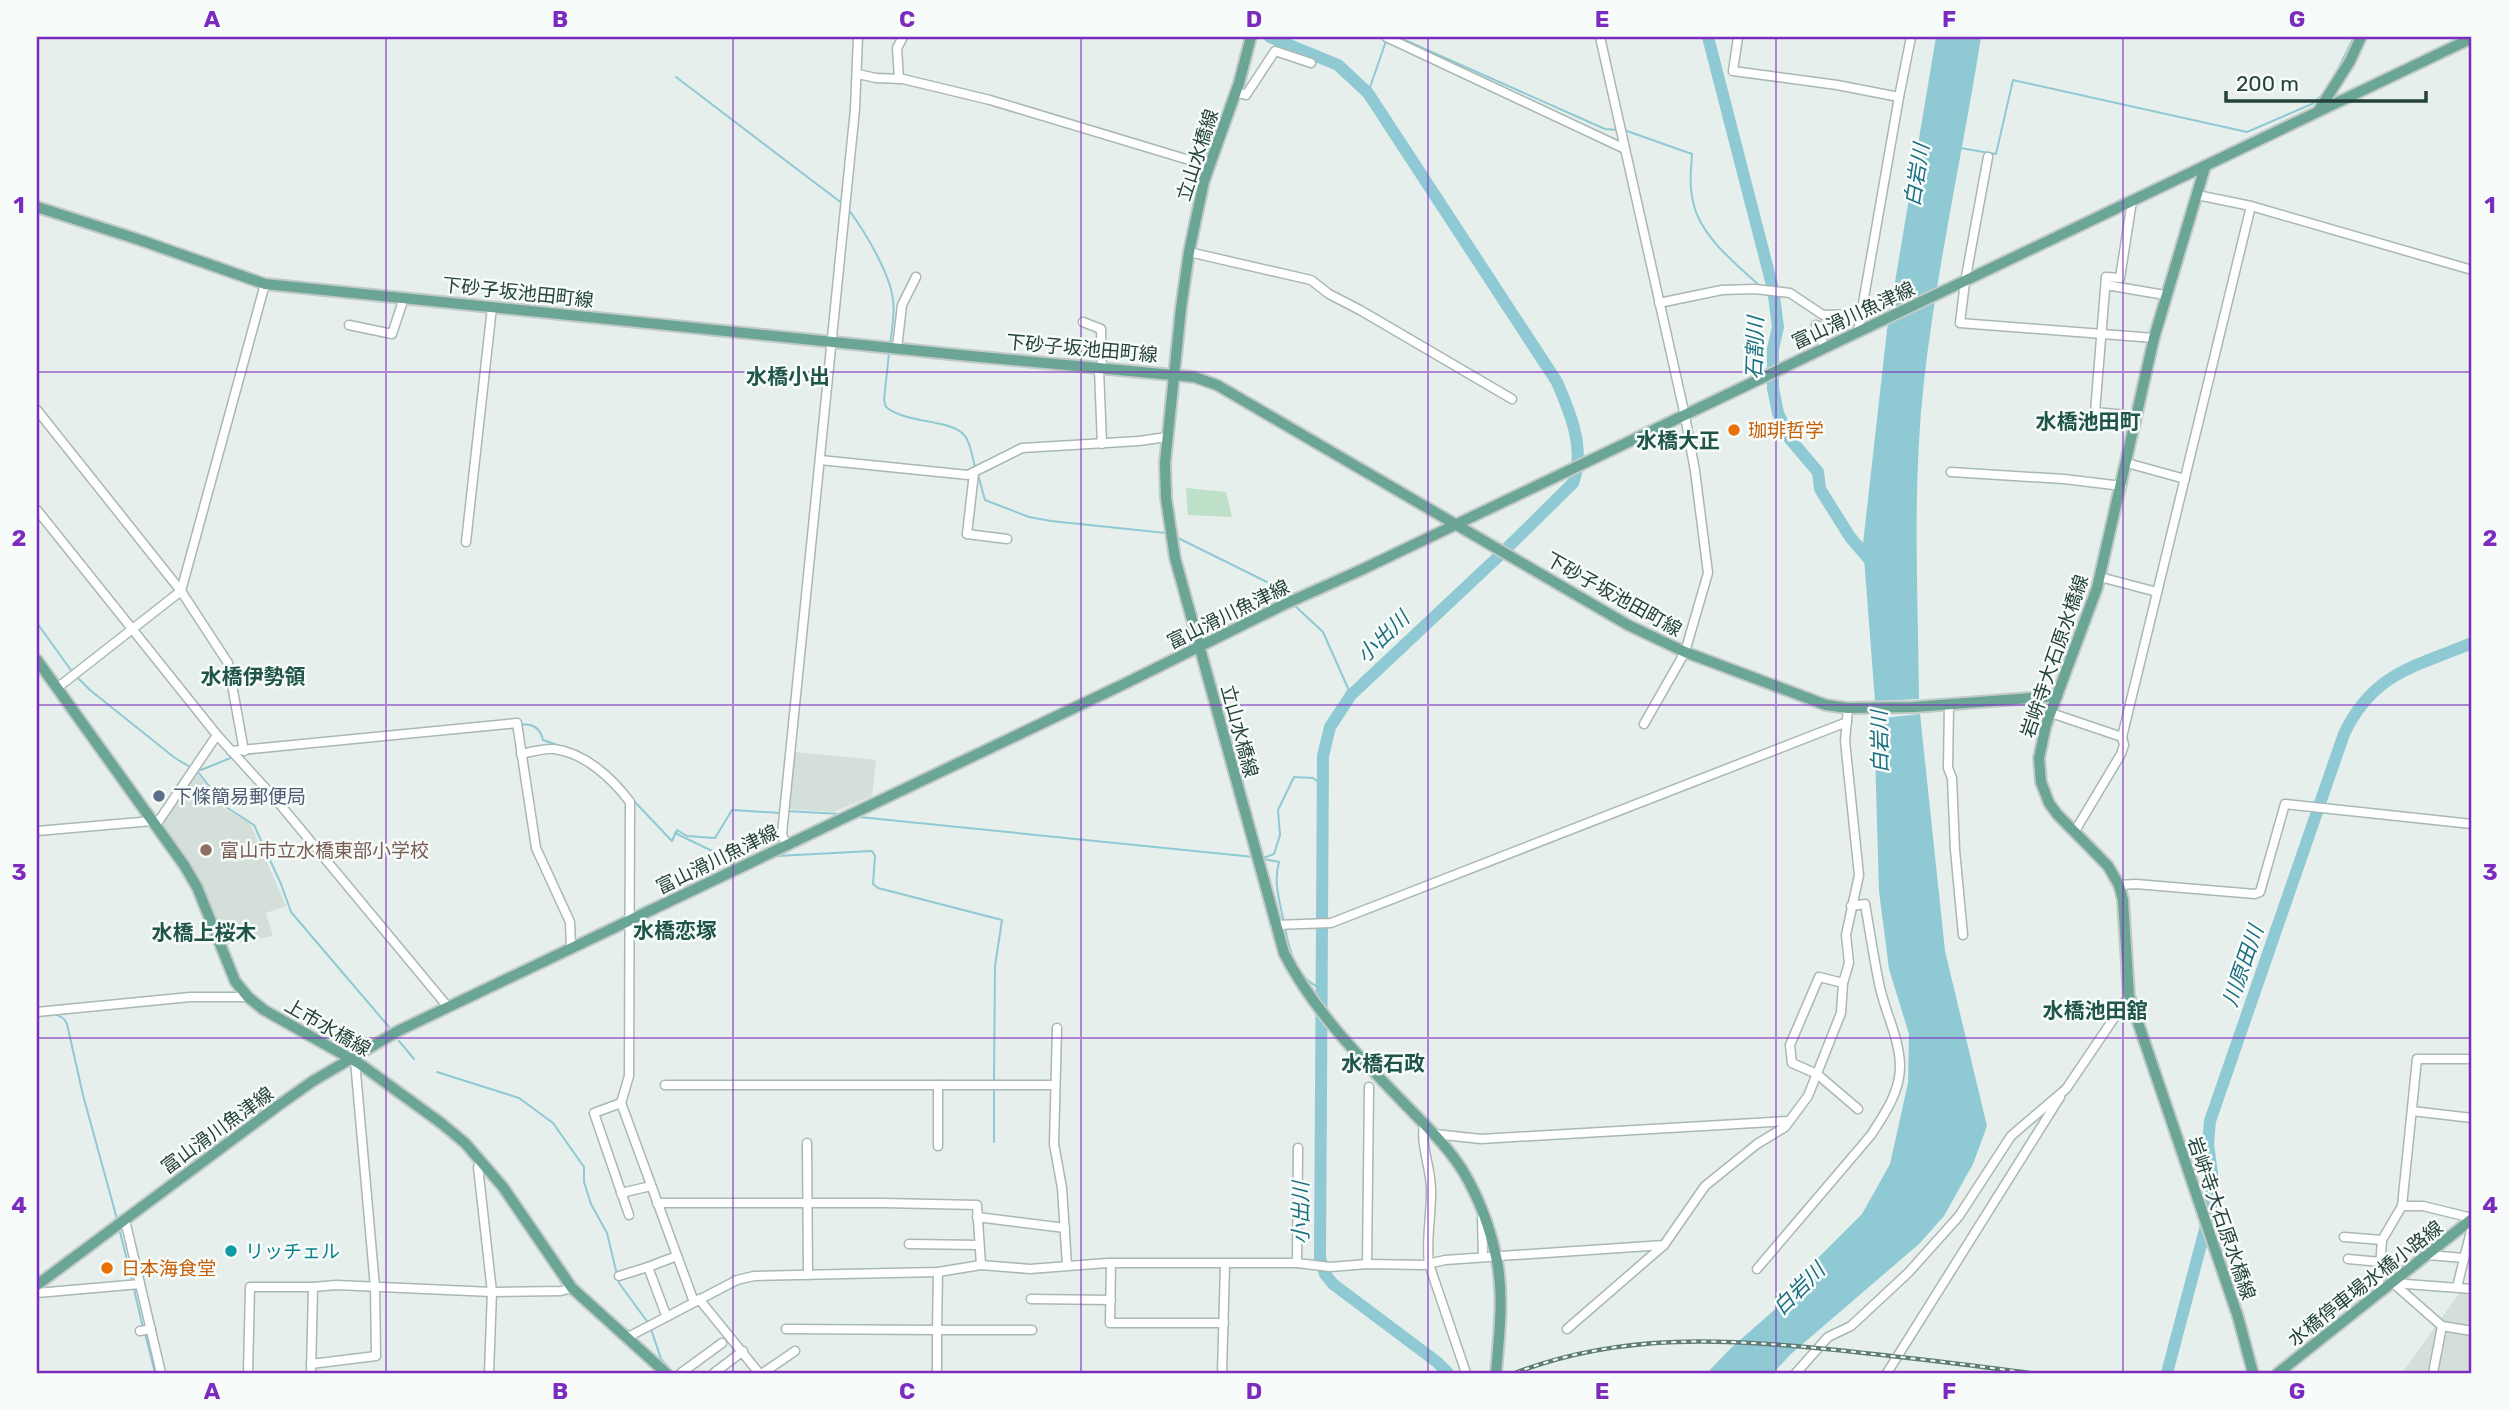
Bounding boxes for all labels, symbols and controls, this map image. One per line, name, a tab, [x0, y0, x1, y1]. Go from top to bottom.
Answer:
text: A	[204, 5, 221, 33]
text: B	[552, 5, 568, 33]
text: C	[899, 5, 915, 33]
text: D	[1246, 5, 1262, 33]
text: E	[1595, 5, 1609, 33]
text: F	[1942, 5, 1956, 33]
text: G	[2289, 5, 2305, 33]
scale bar	[2226, 60, 2425, 104]
text: 200 m	[2236, 71, 2299, 96]
street label: 立山水橋線	[1172, 106, 1223, 204]
water label: 白岩川	[1899, 140, 1934, 208]
text: 1	[13, 191, 25, 219]
text: 1	[2484, 191, 2496, 219]
street label: 下砂子坂池田町線	[441, 273, 595, 312]
street label: 富山滑川魚津線	[1788, 277, 1918, 354]
water label: 石割川	[1741, 314, 1768, 380]
street label: 下砂子坂池田町線	[1005, 330, 1159, 367]
district label: 水橋小出	[746, 364, 830, 389]
district label: 水橋池田町	[2036, 409, 2141, 434]
place label: 珈琲哲学	[1748, 419, 1824, 442]
marker: 珈琲哲学	[1726, 422, 1742, 438]
district label: 水橋大正	[1636, 428, 1720, 453]
text: 2	[12, 524, 26, 552]
text: 2	[2483, 524, 2497, 552]
street label: 下砂子坂池田町線	[1542, 548, 1686, 641]
street label: 岩峅寺大石原水橋線	[2016, 572, 2093, 741]
street label: 富山滑川魚津線	[1163, 575, 1293, 654]
water label: 小出川	[1351, 604, 1415, 668]
district label: 水橋伊勢領	[201, 664, 306, 689]
street label: 立山水橋線	[1216, 682, 1263, 780]
water label: 白岩川	[1866, 708, 1893, 774]
place label: 下條簡易郵便局	[173, 785, 306, 808]
marker: 下條簡易郵便局	[151, 788, 167, 804]
street label: 富山滑川魚津線	[652, 820, 782, 899]
place label: 富山市立水橋東部小学校	[220, 839, 429, 862]
marker: 富山市立水橋東部小学校	[198, 842, 214, 858]
text: 3	[11, 858, 27, 886]
text: 3	[2482, 858, 2498, 886]
district label: 水橋恋塚	[633, 918, 717, 943]
district label: 水橋上桜木	[152, 920, 257, 945]
water label: 川原田川	[2217, 920, 2269, 1010]
street label: 上市水橋線	[281, 994, 375, 1061]
district label: 水橋池田舘	[2043, 998, 2148, 1023]
district label: 水橋石政	[1341, 1051, 1425, 1076]
street label: 富山滑川魚津線	[157, 1082, 278, 1179]
street label: 岩峅寺大石原水橋線	[2183, 1134, 2260, 1303]
water label: 小出川	[1288, 1180, 1313, 1245]
text: 4	[11, 1191, 27, 1219]
text: 4	[2482, 1191, 2498, 1219]
street label: 水橋停車場水橋小路線	[2283, 1216, 2447, 1351]
place label: リッチェル	[245, 1240, 340, 1263]
marker: リッチェル	[223, 1243, 239, 1259]
water label: 白岩川	[1768, 1256, 1831, 1320]
place label: 日本海食堂	[121, 1257, 216, 1280]
marker: 日本海食堂	[99, 1260, 115, 1276]
text: A	[204, 1377, 221, 1405]
text: B	[552, 1377, 568, 1405]
text: C	[899, 1377, 915, 1405]
text: D	[1246, 1377, 1262, 1405]
text: E	[1595, 1377, 1609, 1405]
text: F	[1942, 1377, 1956, 1405]
text: G	[2289, 1377, 2305, 1405]

